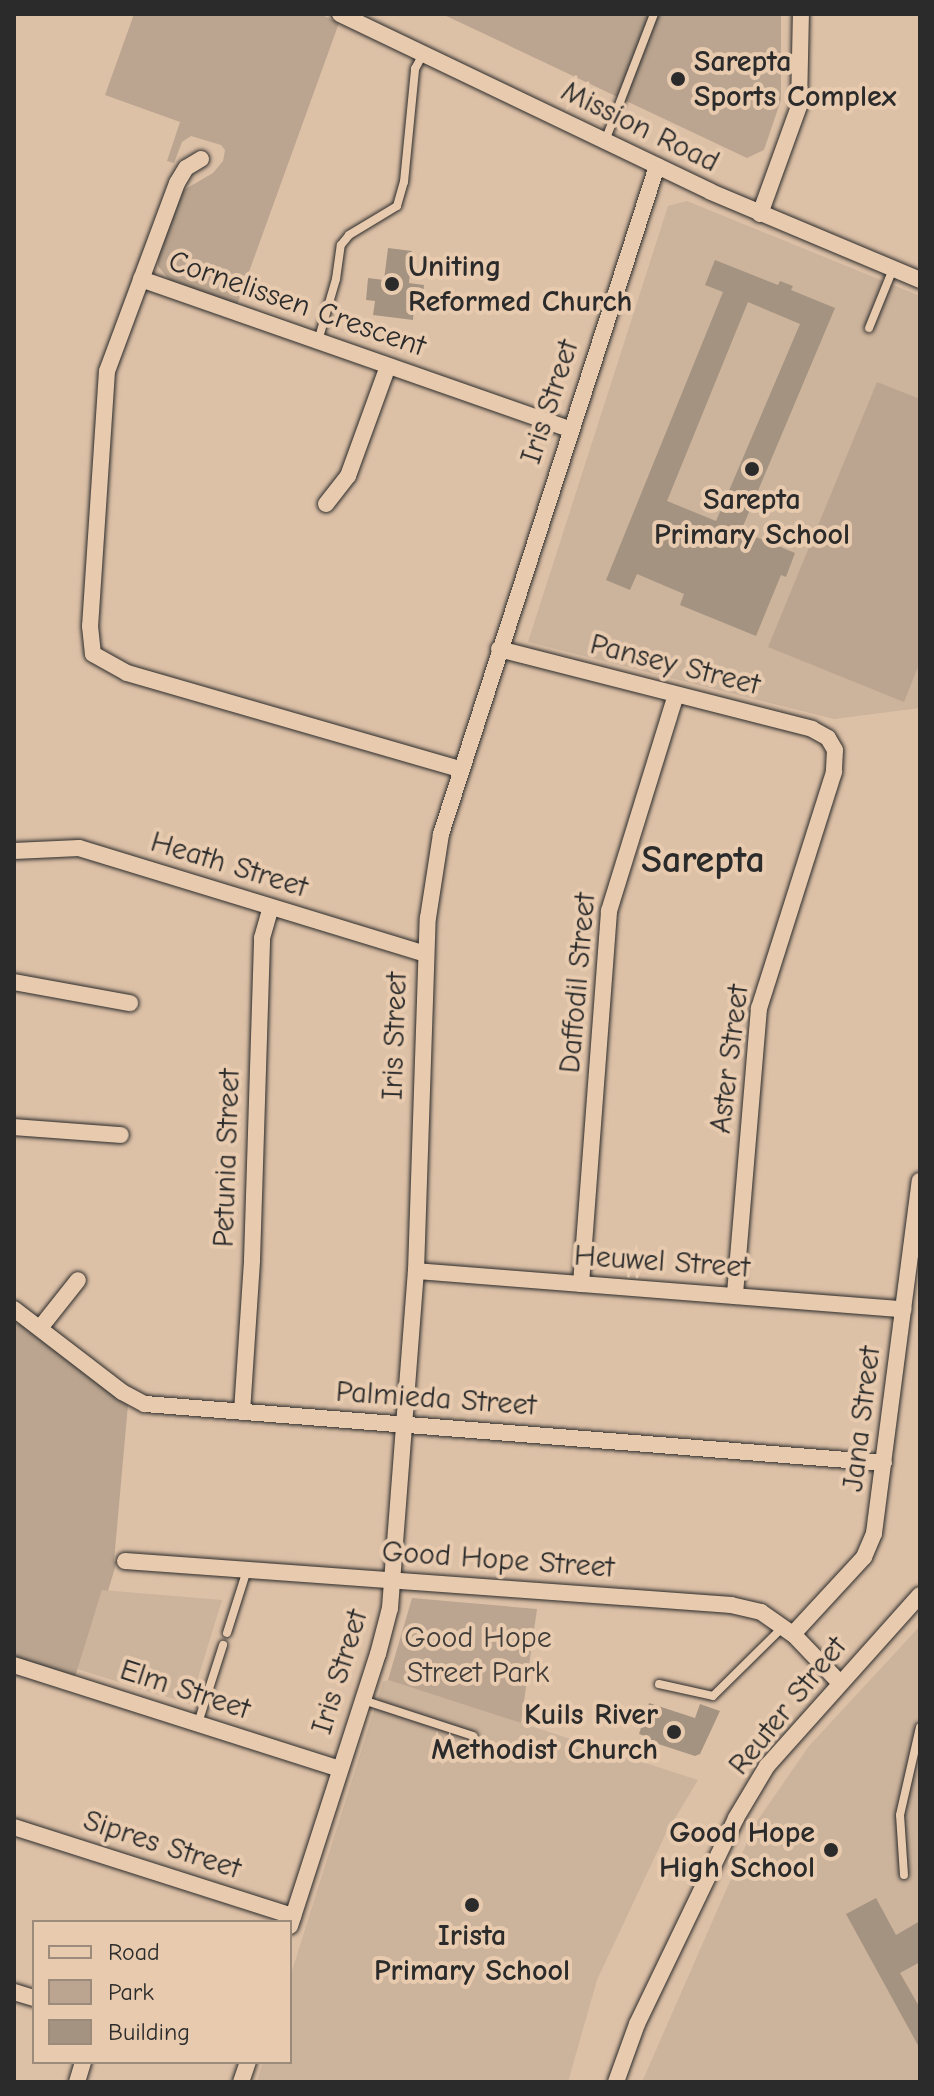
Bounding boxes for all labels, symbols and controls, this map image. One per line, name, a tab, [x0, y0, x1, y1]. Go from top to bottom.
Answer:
place label: Sarepta Sports Complex	[694, 44, 896, 114]
marker: Sarepta Sports Complex	[669, 70, 687, 88]
street label: Mission Road	[555, 73, 725, 181]
street label: Cornelissen Crescent	[164, 243, 430, 365]
place label: Uniting Reformed Church	[408, 249, 632, 320]
marker: Uniting Reformed Church	[383, 275, 401, 293]
street label: Iris Street	[513, 336, 587, 468]
marker: Sarepta Primary School	[743, 460, 761, 478]
place label: Sarepta Primary School	[654, 482, 850, 552]
street label: Pansey Street	[586, 627, 764, 703]
street label: Heath Street	[146, 824, 312, 906]
district label: Sarepta	[641, 838, 765, 884]
street label: Daffodil Street	[552, 891, 604, 1075]
street label: Iris Street	[375, 971, 415, 1101]
street label: Aster Street	[703, 983, 757, 1135]
street label: Petunia Street	[206, 1068, 248, 1248]
street label: Heuwel Street	[573, 1238, 751, 1286]
street label: Jana Street	[835, 1344, 889, 1494]
street label: Palmieda Street	[335, 1374, 537, 1424]
street label: Good Hope Street	[381, 1534, 615, 1586]
street label: Iris Street	[304, 1605, 376, 1739]
park label: Good Hope Street Park	[404, 1620, 552, 1690]
street label: Reuter Street	[721, 1630, 855, 1782]
street label: Elm Street	[115, 1652, 255, 1728]
place label: Kuils River Methodist Church	[431, 1697, 658, 1768]
marker: Kuils River Methodist Church	[665, 1723, 683, 1741]
street label: Sipres Street	[79, 1803, 245, 1887]
place label: Good Hope High School	[659, 1815, 815, 1886]
marker: Good Hope High School	[822, 1841, 840, 1859]
marker: Irista Primary School	[463, 1896, 481, 1914]
place label: Irista Primary School	[374, 1918, 570, 1988]
legend	[32, 1920, 292, 2064]
text: Road	[108, 1938, 160, 1966]
text: Park	[108, 1978, 154, 2006]
text: Building	[108, 2018, 190, 2046]

